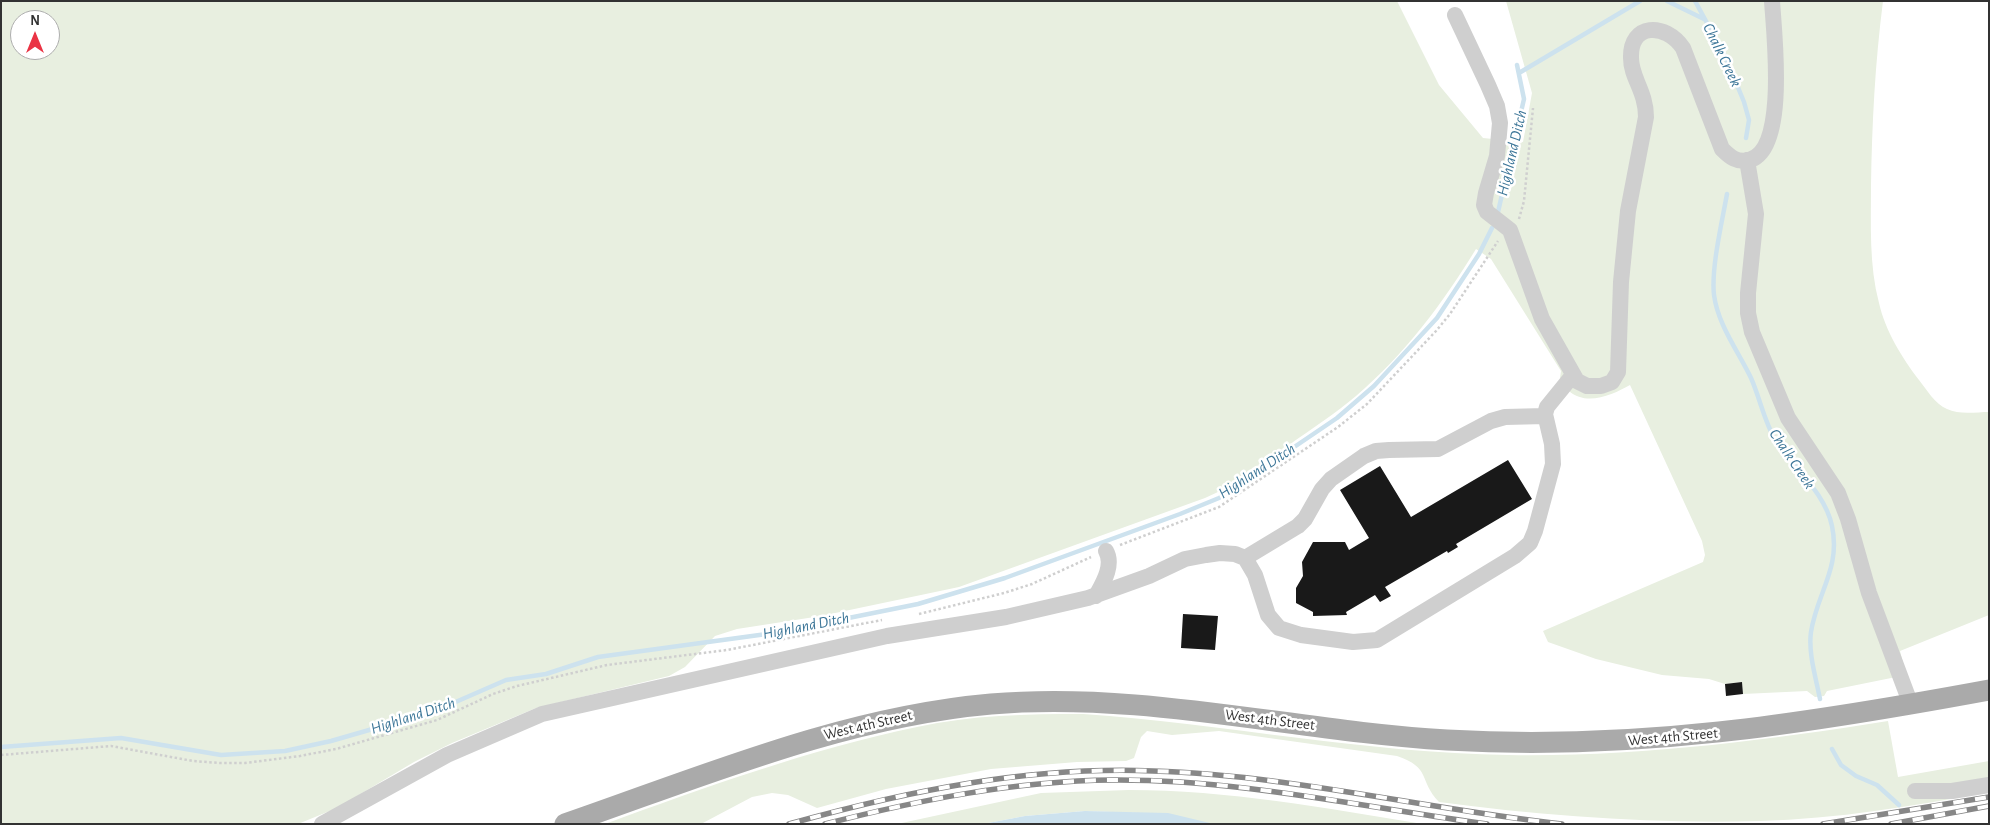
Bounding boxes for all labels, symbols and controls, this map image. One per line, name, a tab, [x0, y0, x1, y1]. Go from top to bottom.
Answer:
north arrow	[10, 10, 60, 60]
text: N	[30, 14, 40, 28]
water label: Chalk Creek	[1698, 20, 1746, 90]
water label: Highland Ditch	[1493, 108, 1531, 198]
water label: Chalk Creek	[1765, 425, 1819, 493]
water label: Highland Ditch	[1215, 439, 1299, 503]
water label: Highland Ditch	[761, 608, 851, 644]
water label: Highland Ditch	[368, 693, 458, 739]
street label: West 4th Street	[822, 706, 914, 744]
street label: West 4th Street	[1224, 706, 1316, 734]
street label: West 4th Street	[1627, 724, 1719, 750]

